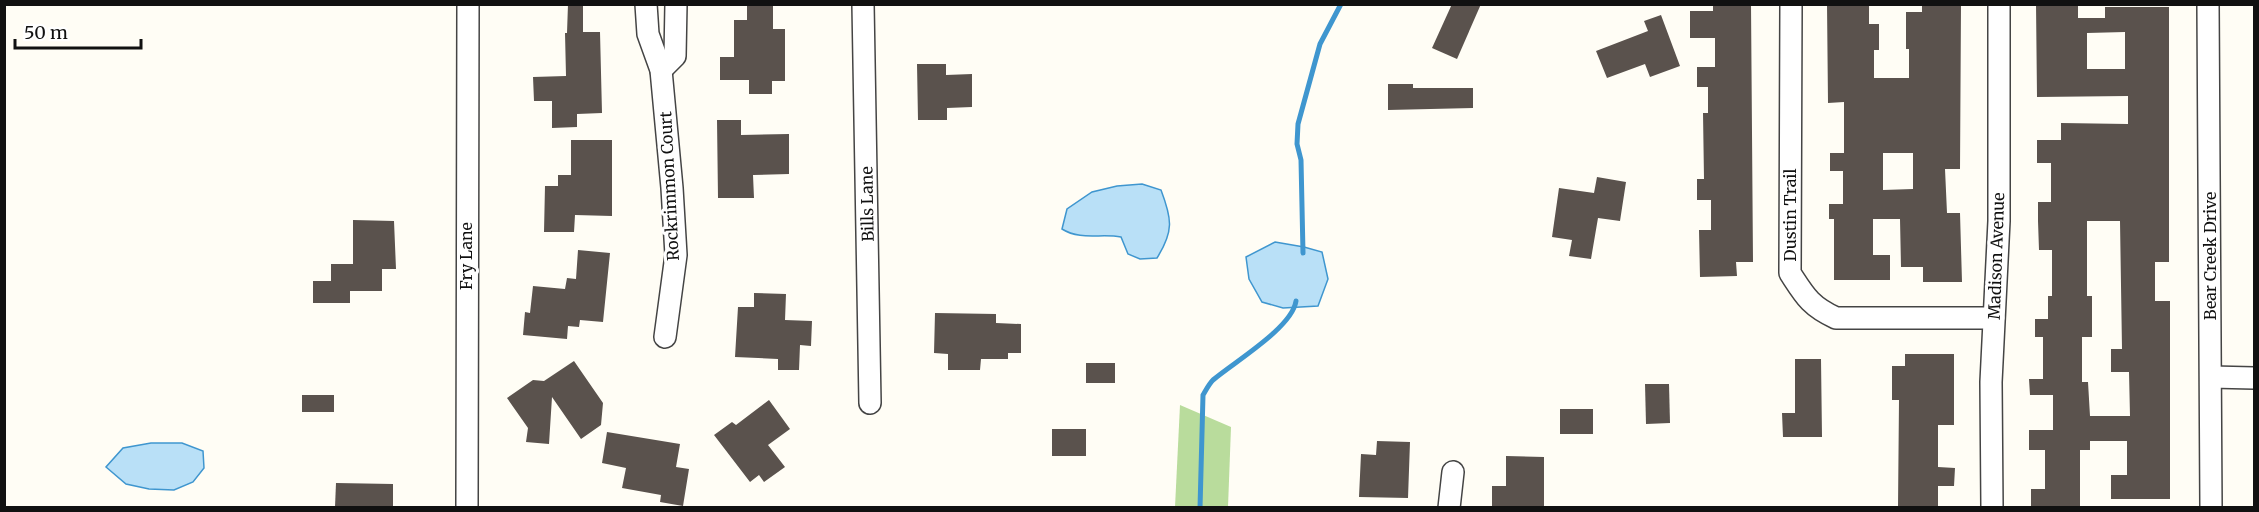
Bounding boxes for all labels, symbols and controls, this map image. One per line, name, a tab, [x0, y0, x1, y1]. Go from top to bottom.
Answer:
scale bar	[15, 12, 141, 50]
text: 50 m	[24, 21, 68, 44]
street label: Rockrimmon Court	[655, 110, 683, 261]
street label: Bills Lane	[856, 166, 878, 242]
street label: Dustin Trail	[1780, 169, 1800, 261]
street label: Madison Avenue	[1984, 192, 2008, 320]
street label: Bear Creek Drive	[2200, 192, 2220, 320]
street label: Fry Lane	[456, 222, 476, 290]

